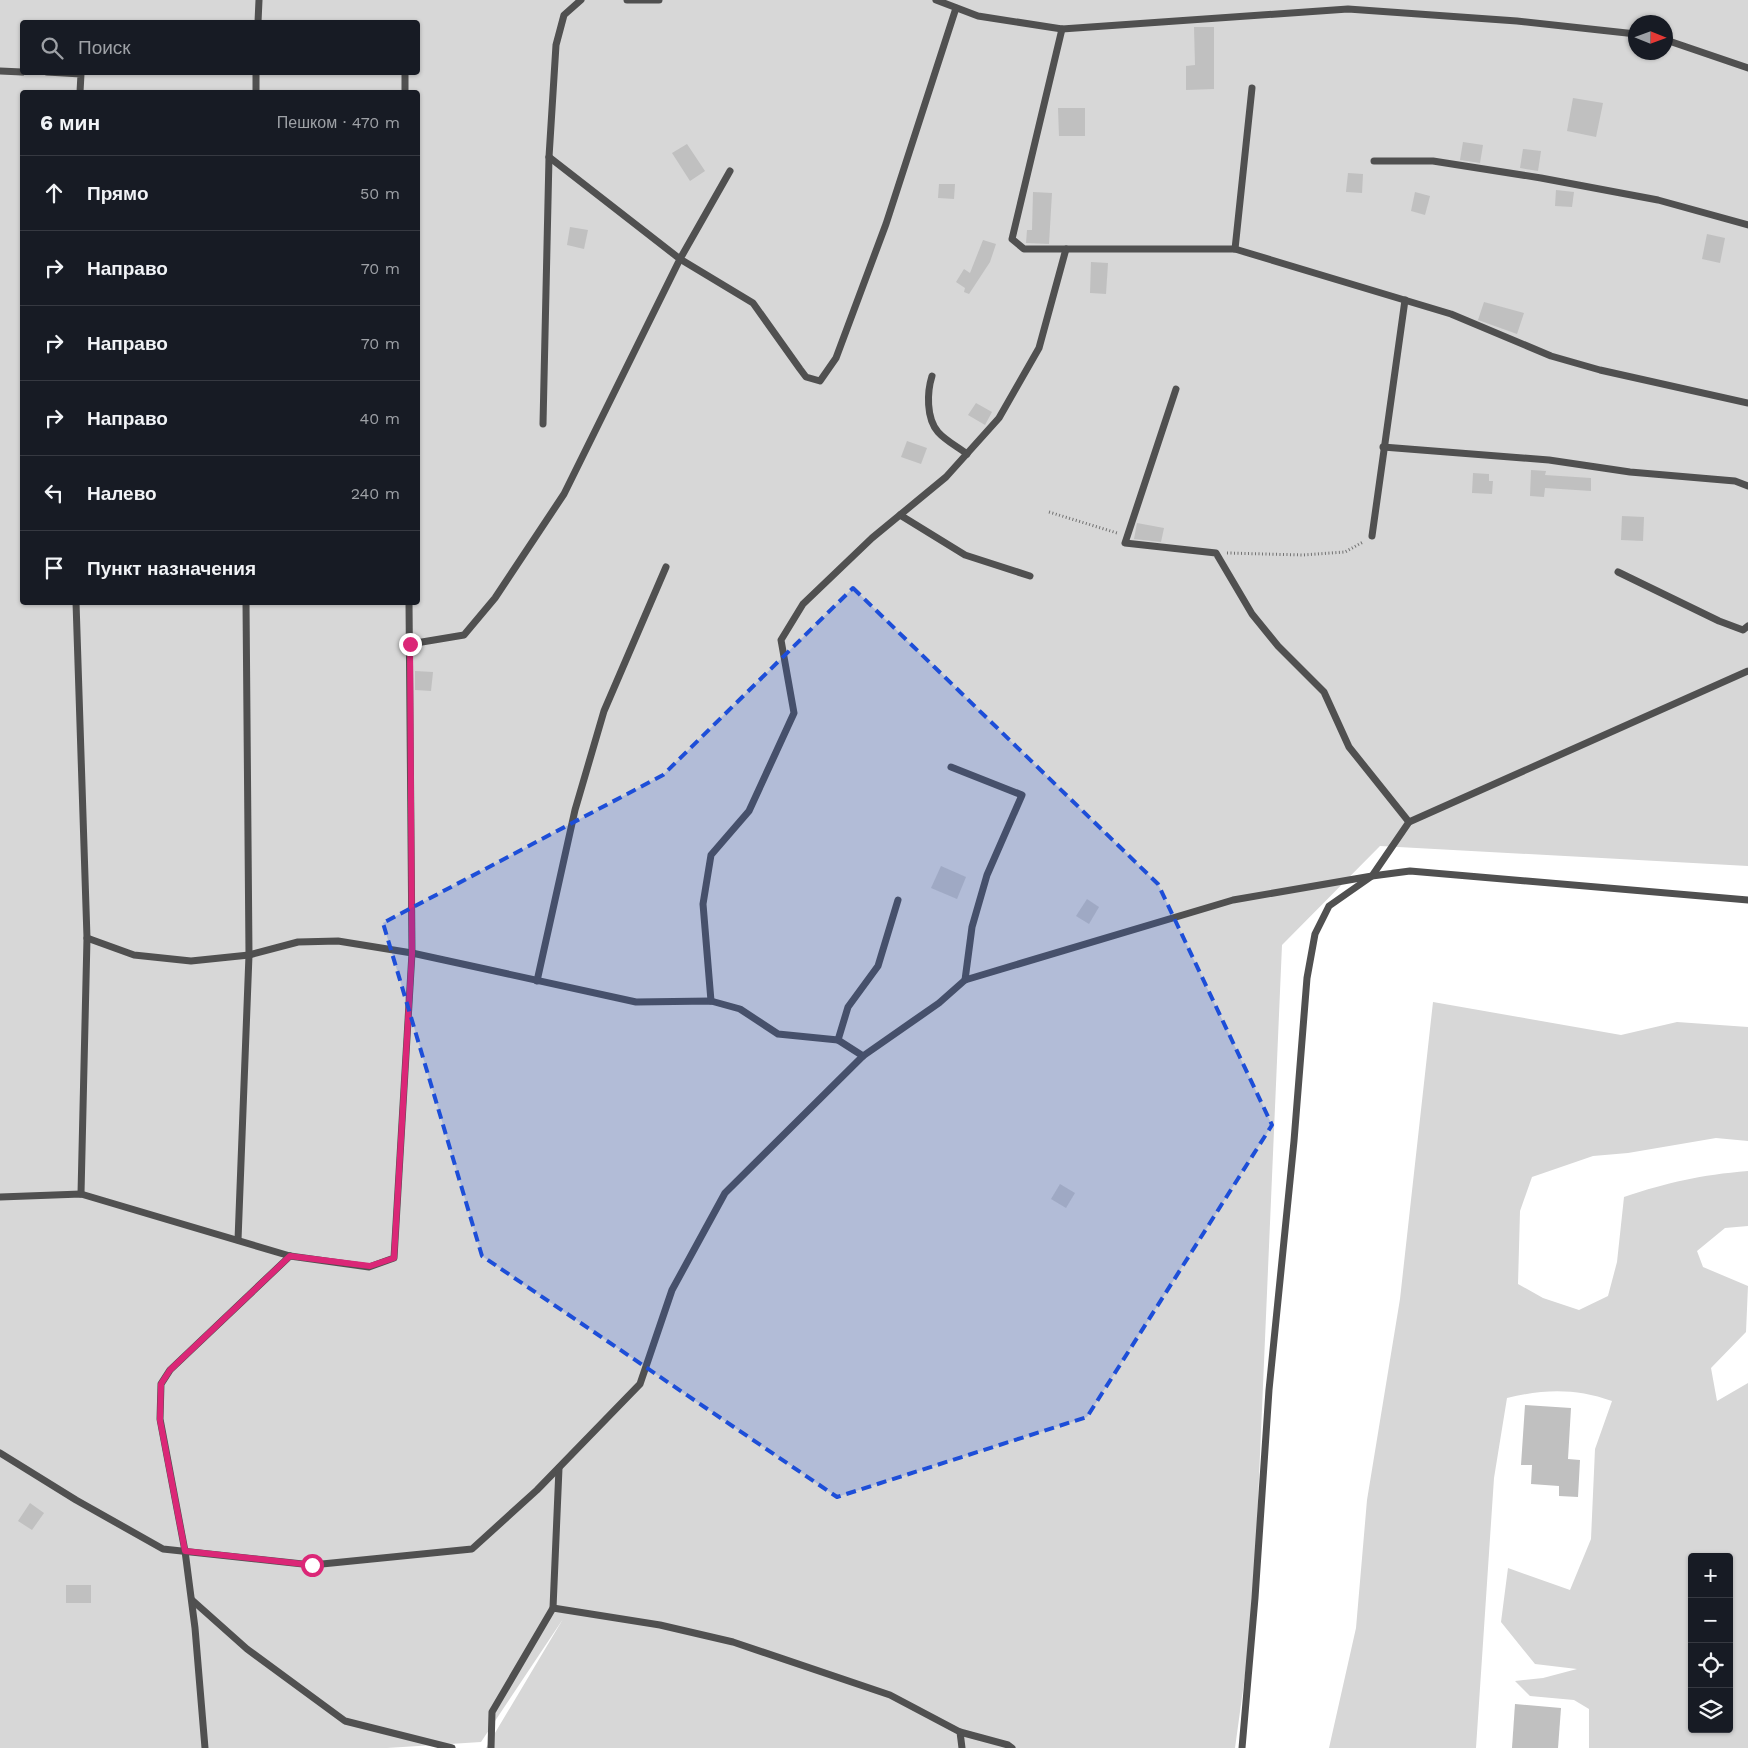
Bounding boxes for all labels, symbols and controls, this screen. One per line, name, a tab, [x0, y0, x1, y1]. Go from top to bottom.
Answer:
north arrow	[1628, 15, 1673, 60]
search box	[20, 20, 420, 75]
icon: search	[38, 34, 66, 62]
text: Поиск	[78, 36, 131, 59]
text: 6 мин	[40, 110, 100, 135]
text: Пешком · 470 m	[277, 113, 400, 132]
icon: ahead	[40, 179, 68, 207]
text: Прямо	[87, 182, 149, 205]
text: 50 m	[360, 184, 400, 203]
icon: right	[40, 254, 68, 282]
text: Направо	[87, 257, 168, 280]
text: 70 m	[361, 259, 400, 278]
icon: right	[40, 329, 68, 357]
text: Направо	[87, 332, 168, 355]
text: 70 m	[361, 334, 400, 353]
icon: right	[40, 404, 68, 432]
text: Направо	[87, 407, 168, 430]
text: 40 m	[360, 409, 400, 428]
icon: left	[40, 479, 68, 507]
text: Налево	[87, 482, 157, 505]
text: 240 m	[351, 484, 400, 503]
icon: arrive	[40, 554, 68, 582]
text: Пункт назначения	[87, 557, 256, 580]
route end	[399, 633, 422, 656]
map controls	[1688, 1553, 1733, 1733]
button: +	[1688, 1553, 1733, 1598]
route start	[301, 1554, 324, 1577]
button: −	[1688, 1598, 1733, 1643]
button: locate	[1688, 1643, 1733, 1688]
button: layers	[1688, 1688, 1733, 1733]

